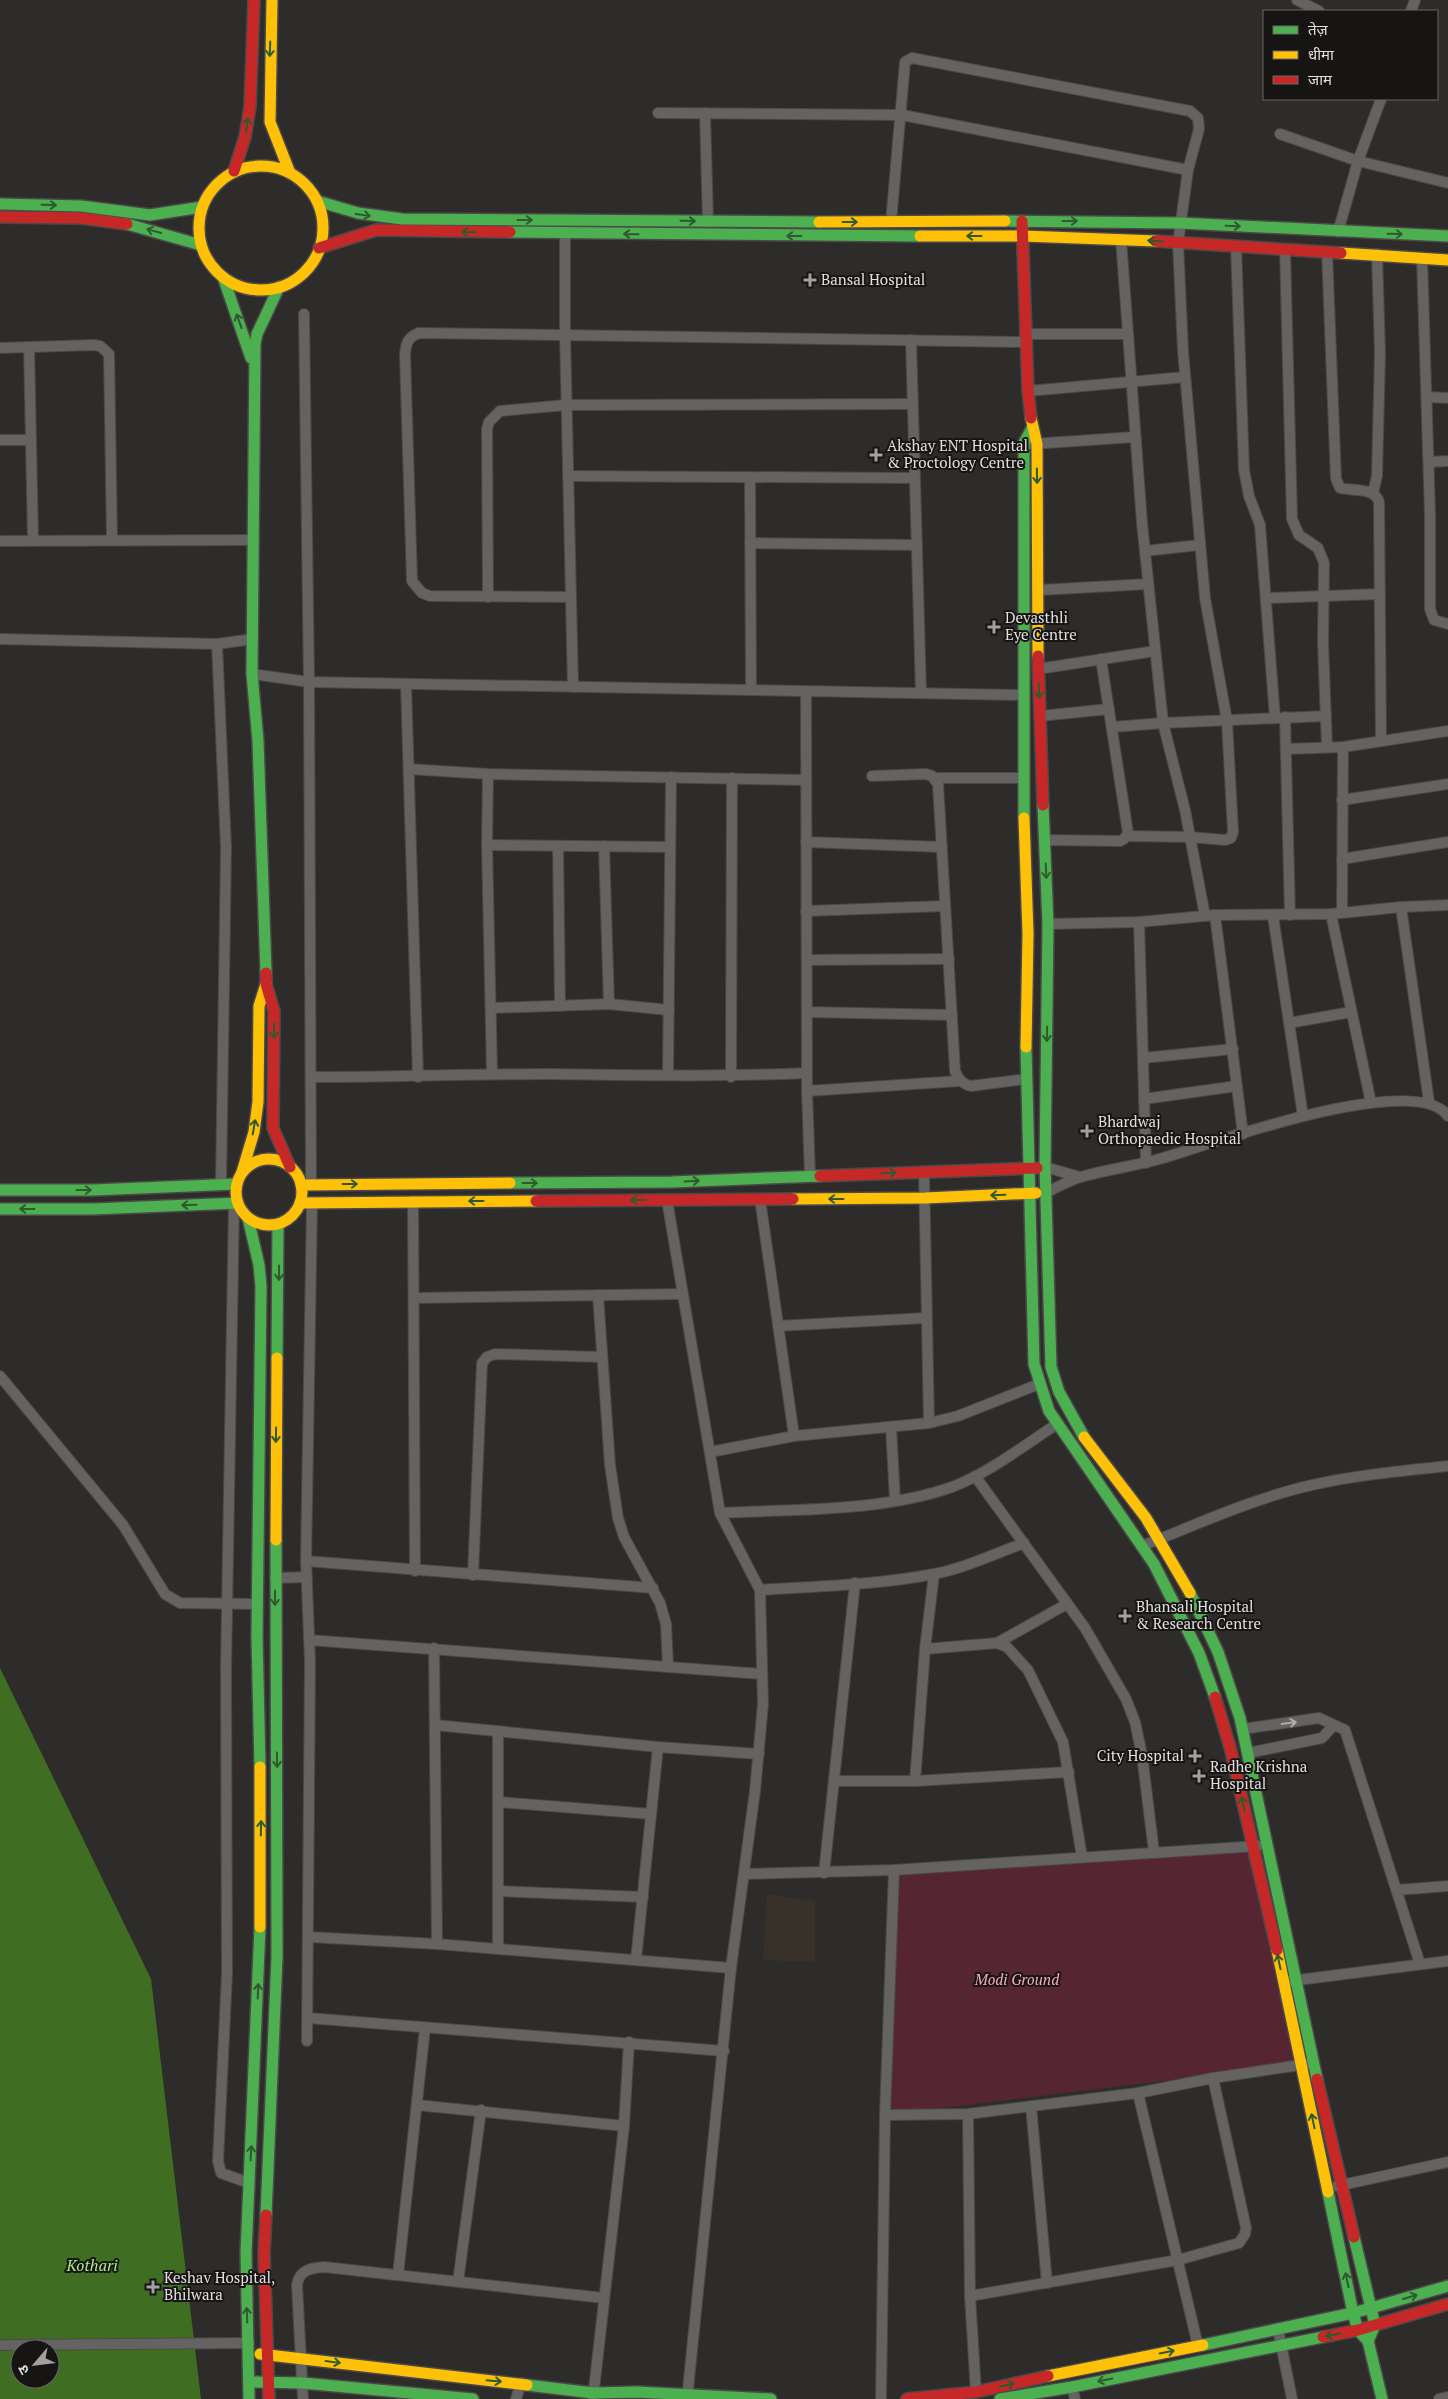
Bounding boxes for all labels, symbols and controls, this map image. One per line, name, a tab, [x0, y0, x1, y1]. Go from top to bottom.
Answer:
legend	[1263, 10, 1438, 100]
text: तेज़	[1308, 19, 1329, 39]
one-way arrow	[266, 40, 275, 56]
text: धीमा	[1308, 44, 1335, 64]
text: जाम	[1308, 69, 1333, 89]
one-way arrow	[243, 117, 253, 133]
one-way arrow	[40, 200, 56, 210]
one-way arrow	[354, 211, 370, 221]
one-way arrow	[516, 215, 533, 225]
one-way arrow	[1062, 216, 1078, 226]
one-way arrow	[679, 217, 695, 226]
one-way arrow	[842, 217, 858, 227]
one-way arrow	[1225, 222, 1241, 231]
one-way arrow	[147, 225, 163, 235]
one-way arrow	[461, 227, 478, 237]
one-way arrow	[624, 229, 640, 238]
one-way arrow	[1386, 229, 1403, 239]
one-way arrow	[786, 231, 802, 241]
one-way arrow	[966, 231, 982, 241]
one-way arrow	[1147, 237, 1163, 246]
place label: Bansal Hospital	[821, 269, 925, 289]
marker: Bansal Hospital	[803, 273, 817, 287]
one-way arrow	[234, 314, 243, 329]
place label: Akshay ENT Hospital & Proctology Centre	[887, 435, 1028, 472]
marker: Akshay ENT Hospital & Proctology Centre	[869, 448, 883, 462]
one-way arrow	[1033, 468, 1042, 484]
place label: Devasthli Eye Centre	[1005, 607, 1077, 644]
marker: Devasthli Eye Centre	[987, 620, 1001, 634]
one-way arrow	[1035, 683, 1044, 699]
one-way arrow	[1042, 863, 1051, 879]
one-way arrow	[269, 1023, 279, 1039]
one-way arrow	[1042, 1025, 1052, 1041]
place label: Bhardwaj Orthopaedic Hospital	[1098, 1111, 1241, 1148]
one-way arrow	[250, 1120, 260, 1136]
marker: Bhardwaj Orthopaedic Hospital	[1080, 1124, 1094, 1138]
one-way arrow	[881, 1168, 897, 1178]
one-way arrow	[684, 1177, 700, 1186]
one-way arrow	[521, 1178, 537, 1188]
one-way arrow	[341, 1179, 357, 1189]
one-way arrow	[75, 1185, 91, 1195]
one-way arrow	[990, 1191, 1006, 1200]
one-way arrow	[828, 1194, 844, 1204]
one-way arrow	[630, 1195, 646, 1205]
one-way arrow	[468, 1196, 484, 1206]
one-way arrow	[182, 1201, 198, 1210]
one-way arrow	[19, 1204, 36, 1214]
one-way arrow	[274, 1264, 284, 1281]
one-way arrow	[271, 1427, 281, 1443]
one-way arrow	[270, 1590, 280, 1606]
place label: Bhansali Hospital & Research Centre	[1136, 1596, 1261, 1633]
marker: Bhansali Hospital & Research Centre	[1118, 1609, 1132, 1623]
one-way arrow	[1280, 1717, 1296, 1727]
place label: City Hospital	[1097, 1745, 1184, 1765]
marker: City Hospital	[1188, 1749, 1202, 1763]
one-way arrow	[272, 1752, 282, 1768]
place label: Radhe Krishna Hospital	[1210, 1756, 1308, 1793]
marker: Radhe Krishna Hospital	[1192, 1769, 1206, 1783]
one-way arrow	[1238, 1796, 1247, 1812]
one-way arrow	[256, 1820, 266, 1836]
one-way arrow	[1274, 1955, 1284, 1971]
park label: Modi Ground	[974, 1969, 1060, 1989]
one-way arrow	[254, 1983, 263, 1999]
one-way arrow	[1308, 2114, 1317, 2130]
one-way arrow	[246, 2145, 255, 2161]
water label: Kothari	[65, 2254, 118, 2276]
place label: Keshav Hospital, Bhilwara	[164, 2267, 275, 2304]
one-way arrow	[1341, 2273, 1351, 2289]
marker: Keshav Hospital, Bhilwara	[146, 2280, 160, 2294]
one-way arrow	[1402, 2291, 1418, 2301]
one-way arrow	[243, 2308, 252, 2324]
one-way arrow	[1326, 2331, 1342, 2340]
north arrow	[10, 2339, 60, 2389]
one-way arrow	[1158, 2347, 1174, 2357]
one-way arrow	[325, 2358, 341, 2368]
text: उ	[12, 2362, 33, 2378]
one-way arrow	[486, 2376, 502, 2385]
one-way arrow	[1098, 2376, 1114, 2386]
one-way arrow	[999, 2380, 1015, 2389]

